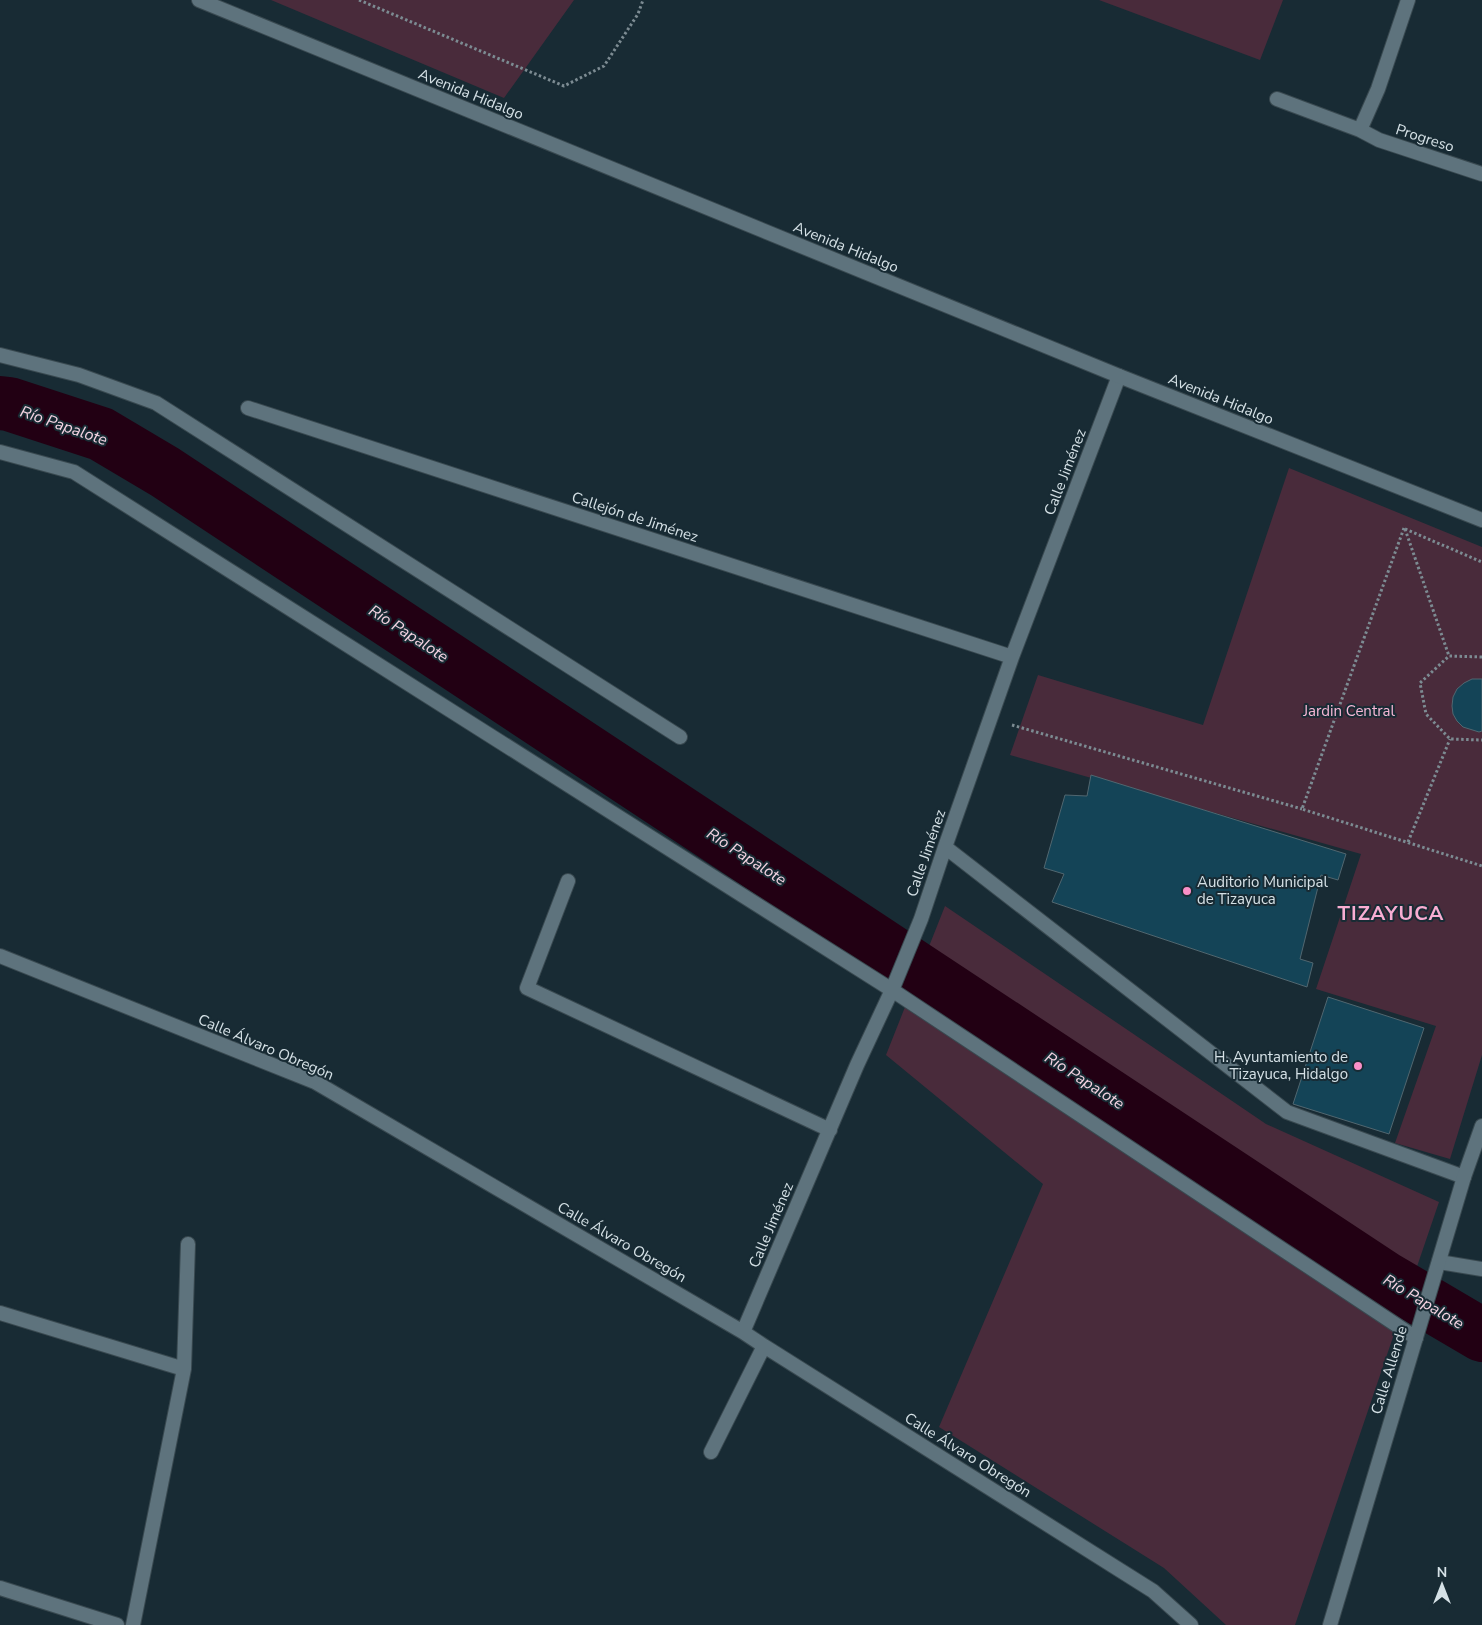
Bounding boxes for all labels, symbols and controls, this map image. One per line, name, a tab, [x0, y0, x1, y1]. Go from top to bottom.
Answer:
street label: Avenida Hidalgo	[415, 64, 527, 124]
street label: Progreso	[1393, 119, 1457, 157]
street label: Avenida Hidalgo	[790, 217, 902, 277]
street label: Avenida Hidalgo	[1165, 369, 1277, 429]
water label: Río Papalote	[17, 401, 111, 451]
street label: Calle Jiménez	[1039, 426, 1091, 518]
street label: Callejón de Jiménez	[569, 487, 701, 547]
water label: Río Papalote	[364, 600, 453, 668]
park label: Jardin Central	[1302, 701, 1395, 721]
street label: Calle Jiménez	[902, 807, 950, 899]
water label: Río Papalote	[702, 823, 791, 891]
place label: Auditorio Municipal de Tizayuca	[1197, 872, 1328, 909]
marker: Auditorio Municipal de Tizayuca	[1181, 885, 1193, 897]
district label: TIZAYUCA	[1338, 900, 1444, 927]
street label: Calle Álvaro Obregón	[195, 1009, 337, 1085]
water label: Río Papalote	[1040, 1047, 1129, 1115]
place label: H. Ayuntamiento de Tizayuca, Hidalgo	[1214, 1047, 1348, 1084]
marker: H. Ayuntamiento de Tizayuca, Hidalgo	[1352, 1060, 1364, 1072]
street label: Calle Jiménez	[744, 1179, 798, 1271]
street label: Calle Álvaro Obregón	[554, 1197, 690, 1287]
water label: Río Papalote	[1379, 1269, 1469, 1335]
street label: Calle Allende	[1366, 1323, 1412, 1417]
street label: Calle Álvaro Obregón	[901, 1408, 1035, 1502]
north arrow	[1417, 1560, 1467, 1610]
text: N	[1437, 1563, 1447, 1582]

